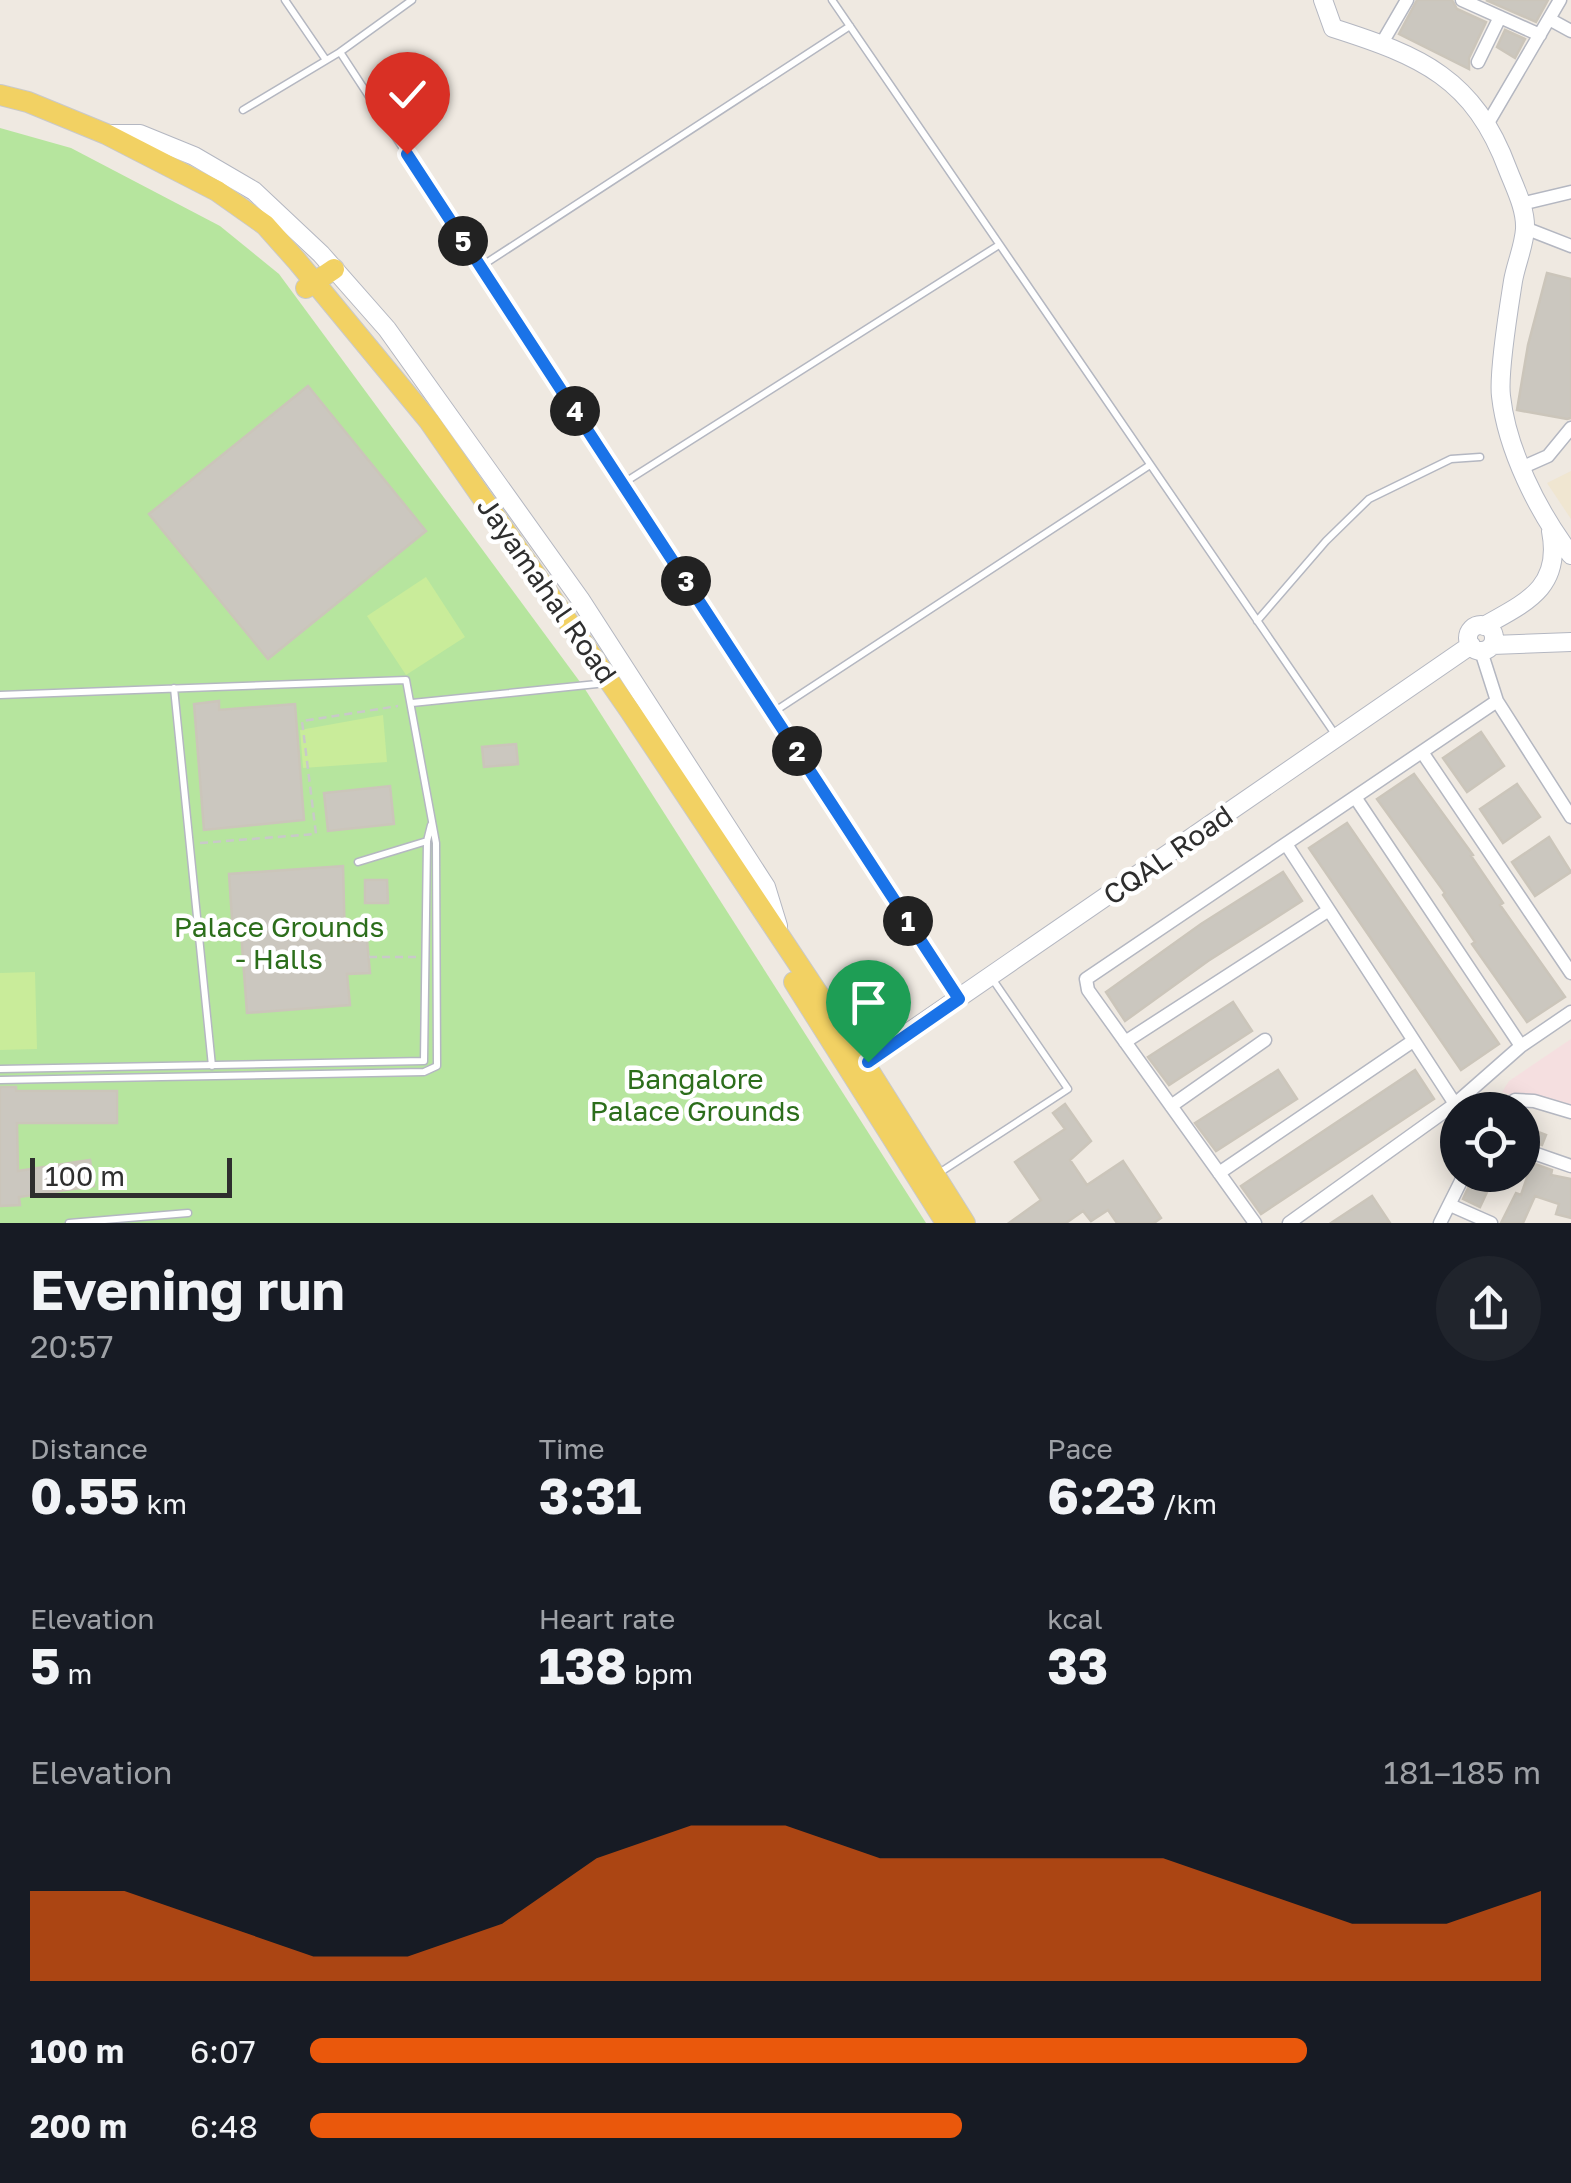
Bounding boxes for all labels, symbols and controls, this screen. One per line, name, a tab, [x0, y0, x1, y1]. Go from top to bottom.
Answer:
pin	[365, 52, 450, 155]
icon: check	[380, 67, 435, 122]
pin: 5	[438, 216, 488, 266]
text: 5	[454, 224, 472, 257]
pin: 4	[550, 386, 600, 436]
text: 4	[566, 394, 584, 427]
street label: Jayamahal Road	[471, 490, 624, 689]
pin: 3	[661, 556, 711, 606]
text: 3	[677, 564, 695, 597]
pin: 2	[772, 726, 822, 776]
text: 2	[788, 734, 806, 767]
street label: CQAL Road	[1097, 798, 1239, 911]
pin: 1	[883, 896, 933, 946]
text: 1	[901, 904, 915, 937]
park label: Palace Grounds - Halls	[174, 910, 384, 975]
pin	[826, 960, 911, 1063]
icon: arrive	[841, 975, 896, 1030]
park label: Bangalore Palace Grounds	[590, 1062, 800, 1127]
map controls	[1440, 1092, 1540, 1192]
button: locate	[1440, 1092, 1540, 1192]
scale bar	[30, 1153, 232, 1198]
text: 100 m	[45, 1159, 125, 1192]
text: Evening run	[30, 1256, 345, 1322]
button: share	[1436, 1256, 1541, 1361]
text: 20:57	[30, 1327, 114, 1365]
text: Distance	[30, 1432, 148, 1465]
text: Time	[539, 1432, 605, 1465]
text: Pace	[1047, 1432, 1113, 1465]
text: 0.55	[30, 1465, 140, 1525]
text: 3:31	[539, 1465, 641, 1525]
text: 6:23	[1047, 1465, 1156, 1525]
text: km	[140, 1487, 187, 1520]
text: /km	[1156, 1487, 1217, 1520]
text: Elevation	[30, 1602, 155, 1635]
text: Heart rate	[539, 1602, 675, 1635]
text: kcal	[1047, 1602, 1103, 1635]
text: 5	[30, 1635, 61, 1695]
text: 138	[539, 1635, 627, 1695]
text: 33	[1047, 1635, 1108, 1695]
text: m	[61, 1657, 92, 1690]
text: bpm	[627, 1657, 693, 1690]
text: Elevation	[30, 1753, 172, 1791]
text: 181–185 m	[1384, 1753, 1541, 1791]
text: 100 m	[30, 2032, 124, 2070]
text: 6:07	[190, 2032, 256, 2070]
text: 200 m	[30, 2107, 127, 2145]
text: 6:48	[190, 2107, 258, 2145]

